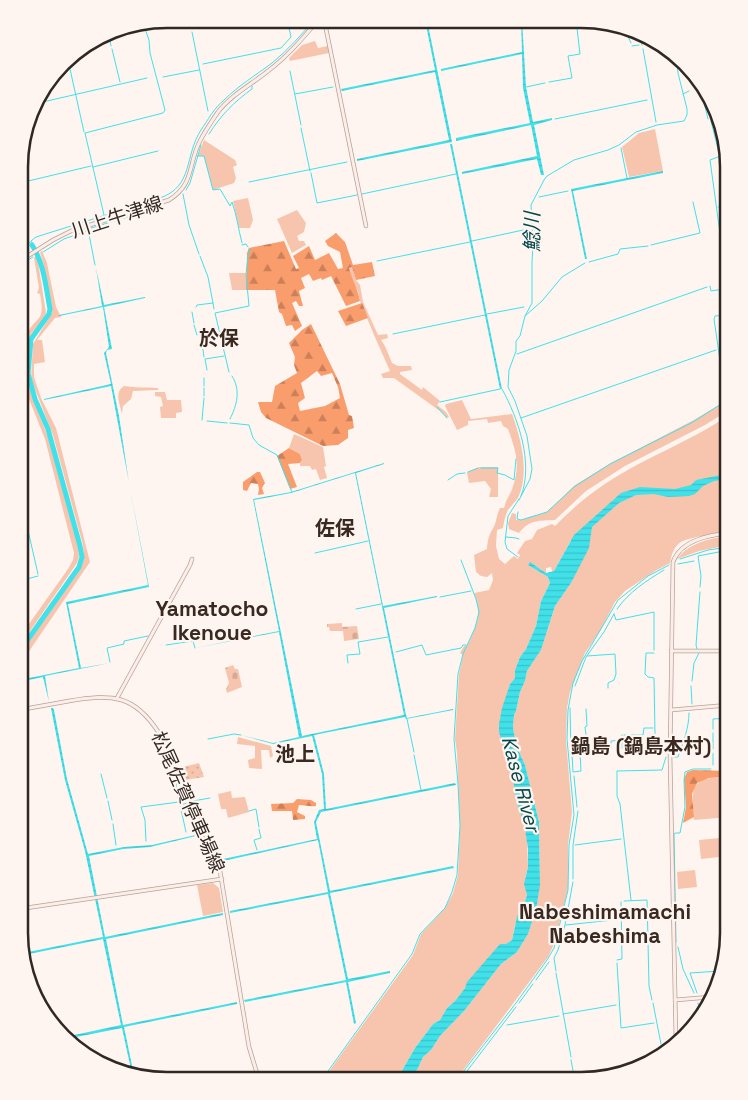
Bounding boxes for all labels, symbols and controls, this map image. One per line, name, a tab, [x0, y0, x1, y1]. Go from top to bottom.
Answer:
street label: 川上牛津線	[68, 190, 166, 244]
water label: 鯰川	[519, 210, 545, 252]
district label: 於保	[199, 325, 239, 351]
district label: 佐保	[315, 515, 355, 541]
district label: Yamatocho Ikenoue	[156, 595, 268, 646]
street label: 松尾佐賀停車場線	[146, 727, 230, 877]
water label: Kase River	[496, 733, 547, 837]
district label: 鍋島 (鍋島本村)	[571, 733, 711, 759]
district label: 池上	[275, 741, 315, 767]
district label: Nabeshimamachi Nabeshima	[519, 898, 691, 949]

